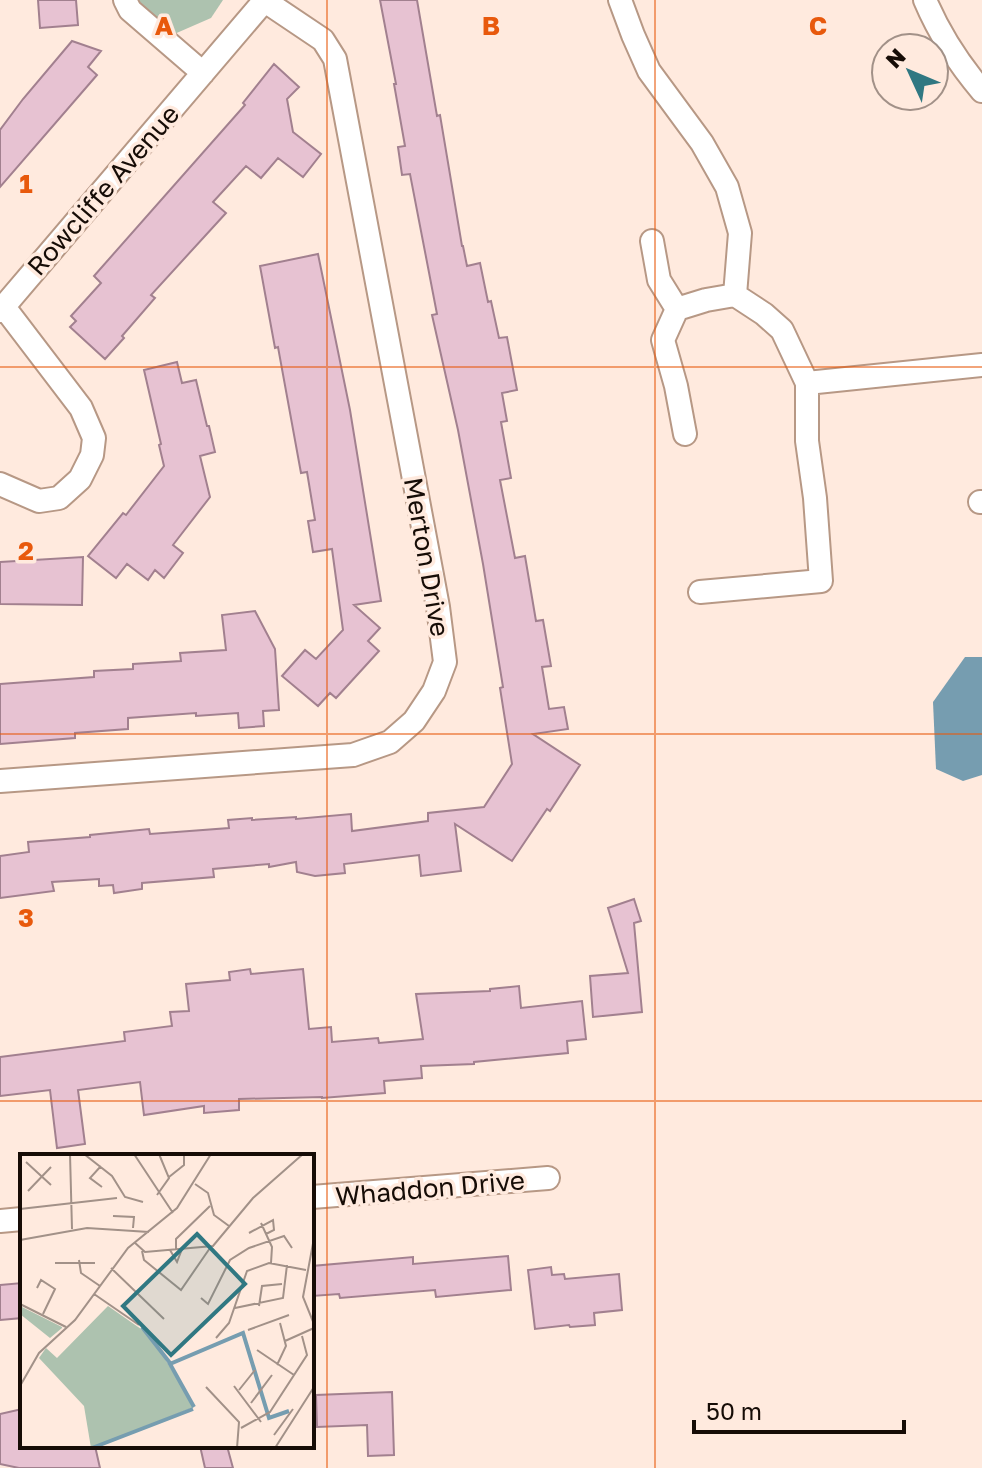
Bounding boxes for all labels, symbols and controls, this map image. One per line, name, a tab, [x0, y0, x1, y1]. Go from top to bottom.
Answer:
text: A	[155, 10, 174, 41]
text: B	[482, 10, 500, 41]
text: C	[809, 10, 827, 41]
north arrow	[870, 32, 950, 112]
text: N	[880, 42, 911, 73]
street label: Rowcliffe Avenue	[21, 99, 185, 281]
text: 1	[19, 168, 33, 199]
street label: Merton Drive	[398, 475, 456, 639]
text: 2	[18, 535, 34, 566]
text: 3	[18, 902, 34, 933]
inset map	[20, 1154, 314, 1448]
street label: Whaddon Drive	[334, 1164, 526, 1212]
scale bar	[694, 1384, 904, 1434]
text: 50 m	[706, 1396, 762, 1425]

